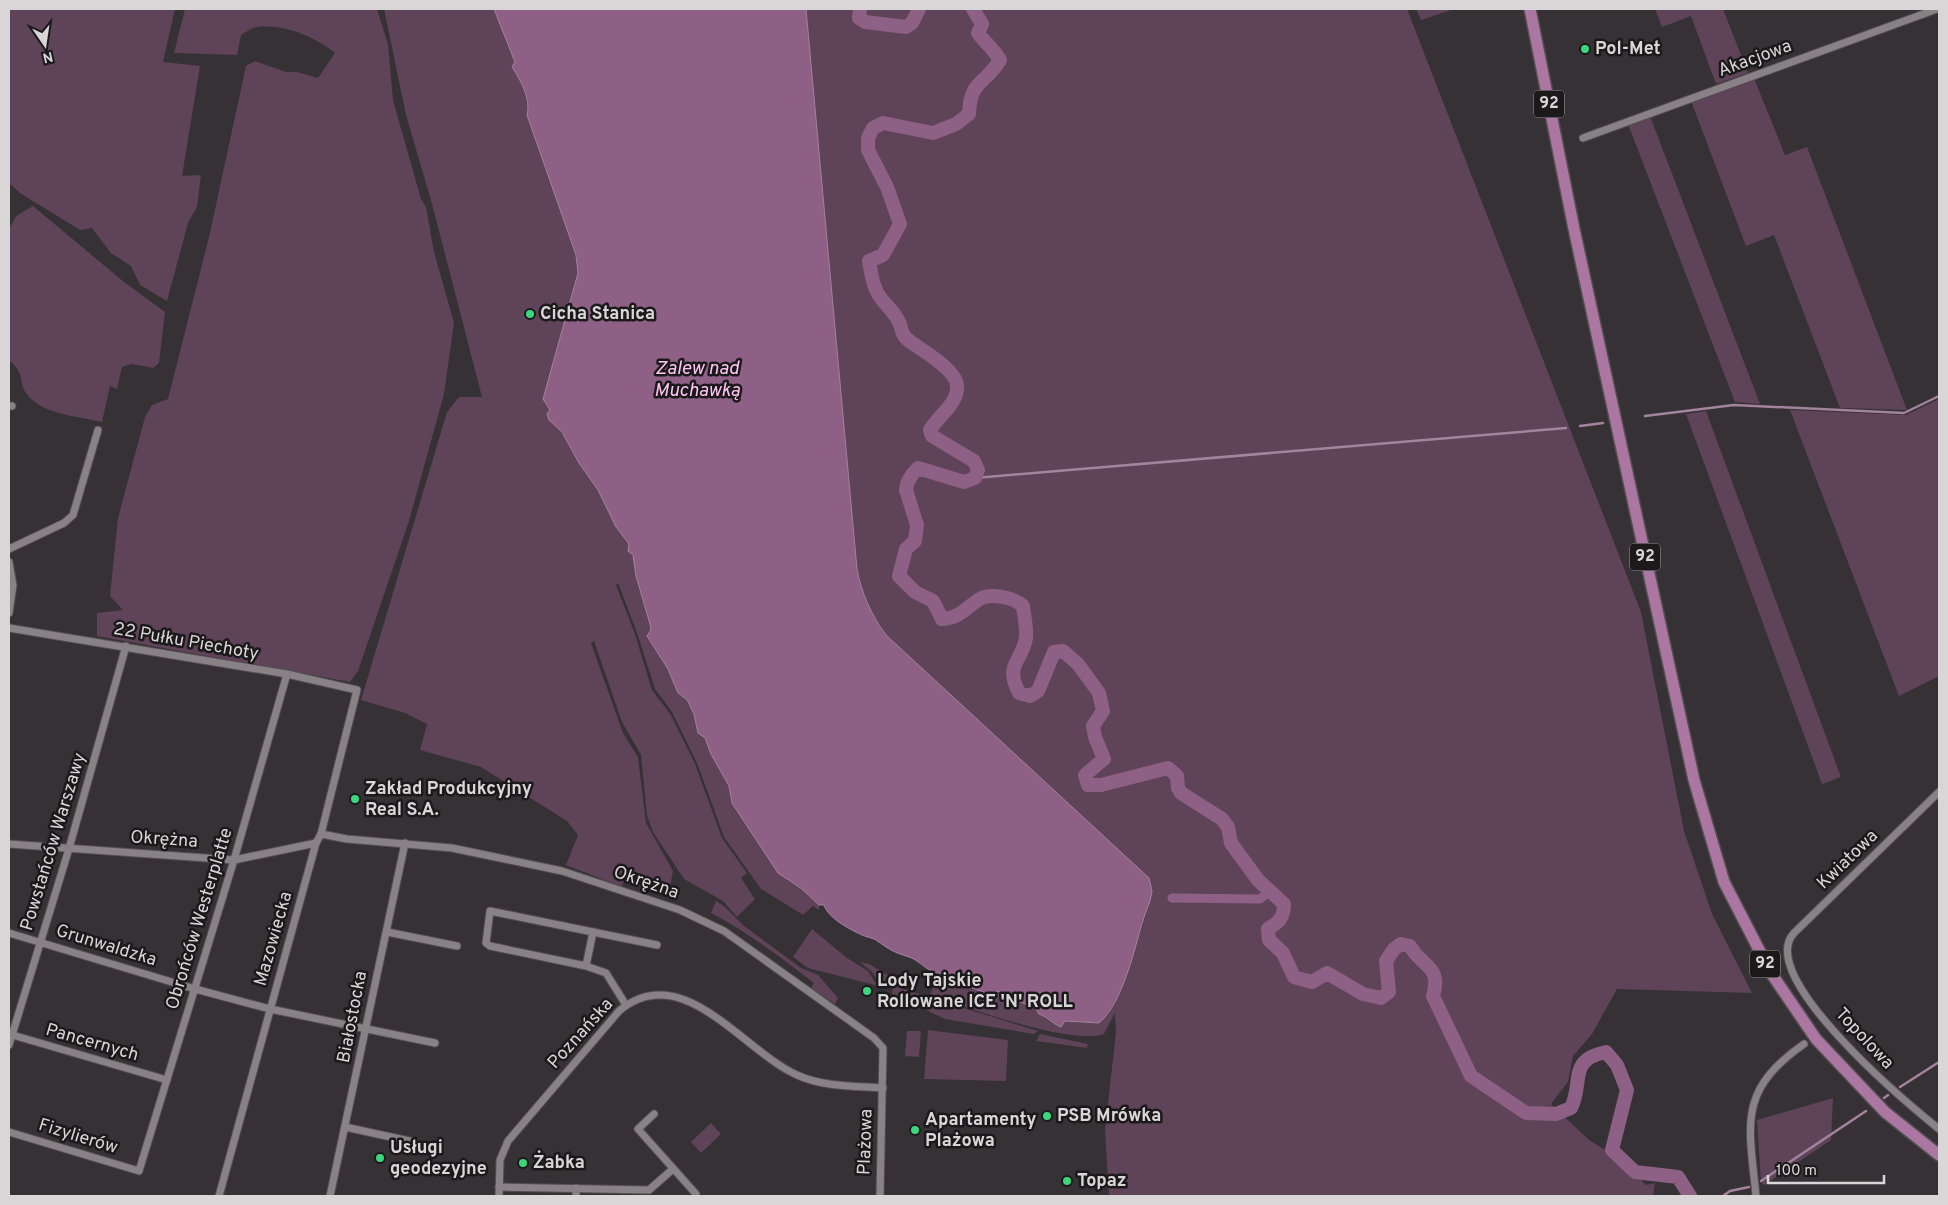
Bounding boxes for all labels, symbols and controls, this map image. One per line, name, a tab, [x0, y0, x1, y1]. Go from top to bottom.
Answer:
north arrow	[20, 20, 70, 70]
street label: Akacjowa	[1715, 35, 1795, 83]
place label: Pol-Met	[1595, 38, 1661, 61]
marker: Pol-Met	[1579, 43, 1591, 55]
text: N	[41, 47, 54, 66]
road number: 92	[1534, 90, 1564, 118]
place label: Cicha Stanica	[540, 303, 655, 326]
marker: Cicha Stanica	[524, 308, 536, 320]
water label: Zalew nad Muchawką	[654, 357, 741, 403]
road number: 92	[1630, 544, 1660, 570]
street label: 22 Pułku Piechoty	[112, 618, 260, 666]
street label: Powstańców Warszawy	[16, 750, 92, 934]
place label: Zakład Produkcyjny Real S.A.	[365, 778, 532, 822]
marker: Zakład Produkcyjny Real S.A.	[349, 793, 361, 805]
street label: Obrońców Westerplatte	[161, 825, 239, 1013]
street label: Kwiatowa	[1812, 825, 1884, 895]
street label: Okrężna	[129, 826, 199, 854]
street label: Okrężna	[610, 861, 682, 905]
street label: Mazowiecka	[250, 889, 298, 989]
street label: Grunwaldzka	[53, 920, 159, 972]
road number: 92	[1750, 951, 1780, 978]
street label: Białostocka	[333, 969, 373, 1065]
place label: Lody Tajskie Rollowane ICE 'N' ROLL	[877, 970, 1073, 1014]
marker: Lody Tajskie Rollowane ICE 'N' ROLL	[861, 985, 873, 997]
street label: Poznańska	[543, 994, 619, 1074]
street label: Topolowa	[1830, 1003, 1898, 1075]
street label: Pancernych	[43, 1019, 141, 1067]
place label: PSB Mrówka	[1057, 1105, 1161, 1128]
street label: Plażowa	[853, 1108, 879, 1176]
place label: Apartamenty Plażowa	[925, 1109, 1037, 1153]
marker: PSB Mrówka	[1041, 1110, 1053, 1122]
street label: Fizylierów	[36, 1114, 121, 1160]
marker: Apartamenty Plażowa	[909, 1124, 921, 1136]
place label: Usługi geodezyjne	[390, 1137, 487, 1181]
place label: Żabka	[533, 1150, 585, 1175]
marker: Usługi geodezyjne	[374, 1152, 386, 1164]
scale bar	[1768, 1152, 1884, 1184]
marker: Żabka	[517, 1157, 529, 1169]
text: 100 m	[1776, 1162, 1817, 1181]
place label: Topaz	[1077, 1170, 1127, 1193]
marker: Topaz	[1061, 1175, 1073, 1187]

